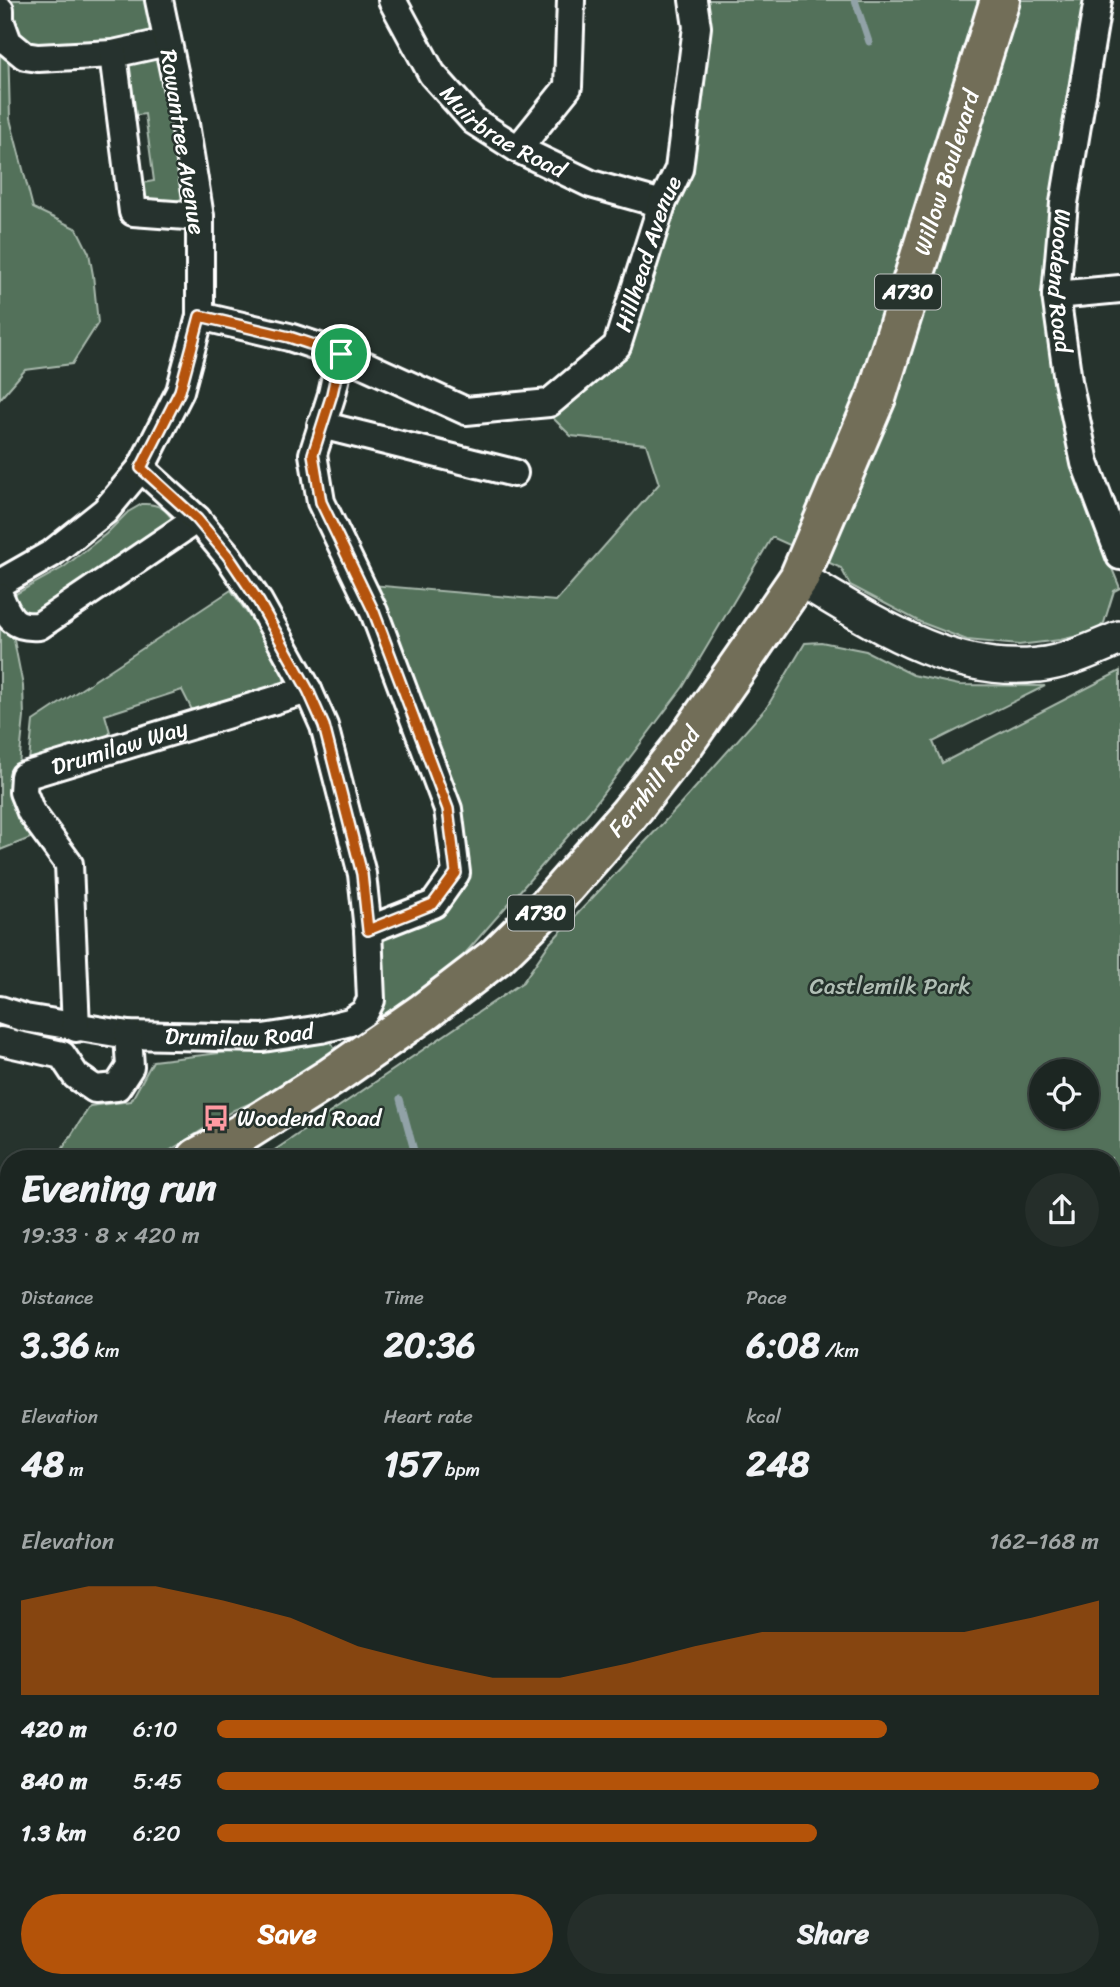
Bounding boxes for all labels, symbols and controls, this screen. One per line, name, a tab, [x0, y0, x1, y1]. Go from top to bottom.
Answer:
street label: Rowantree Avenue	[148, 46, 217, 238]
street label: Muirbrae Road	[429, 75, 575, 191]
street label: Willow Boulevard	[902, 83, 992, 261]
street label: Hillhead Avenue	[603, 168, 694, 337]
street label: Woodend Road	[1035, 207, 1084, 357]
road number: A730	[875, 274, 941, 310]
pin	[311, 324, 371, 384]
icon: arrive	[322, 335, 360, 373]
street label: Drumilaw Way	[46, 707, 193, 788]
street label: Fernhill Road	[597, 716, 713, 847]
road number: A730	[508, 895, 574, 930]
park label: Castlemilk Park	[810, 966, 970, 1007]
street label: Drumilaw Road	[164, 1010, 318, 1059]
map controls	[1029, 1059, 1099, 1129]
button: locate	[1029, 1059, 1099, 1129]
place label: Woodend Road	[237, 1098, 383, 1139]
bus stop icon: Woodend Road	[201, 1103, 231, 1133]
text: Evening run	[21, 1155, 217, 1222]
button: share	[1025, 1173, 1099, 1247]
text: 19:33 · 8 × 420 m	[21, 1215, 200, 1256]
text: Distance	[21, 1281, 93, 1314]
text: Time	[384, 1281, 424, 1314]
text: Pace	[746, 1281, 787, 1314]
text: 3.36	[21, 1314, 90, 1376]
text: 20:36	[384, 1314, 476, 1376]
text: 6:08	[746, 1314, 820, 1376]
text: km	[90, 1334, 120, 1367]
text: /km	[820, 1334, 859, 1367]
text: Elevation	[21, 1400, 98, 1433]
text: Heart rate	[384, 1400, 473, 1433]
text: kcal	[746, 1400, 781, 1433]
text: 48	[21, 1433, 64, 1495]
text: 157	[384, 1433, 440, 1495]
text: 248	[746, 1433, 810, 1495]
text: m	[64, 1453, 84, 1486]
text: bpm	[440, 1453, 480, 1486]
text: Elevation	[21, 1521, 114, 1562]
text: 162–168 m	[989, 1521, 1099, 1562]
text: 420 m	[21, 1709, 87, 1750]
text: 6:10	[133, 1709, 177, 1750]
text: 840 m	[21, 1761, 87, 1802]
text: 5:45	[133, 1761, 182, 1802]
text: 1.3 km	[21, 1813, 86, 1854]
text: 6:20	[133, 1813, 181, 1854]
button: Save	[21, 1894, 553, 1974]
button: Share	[567, 1894, 1099, 1974]

